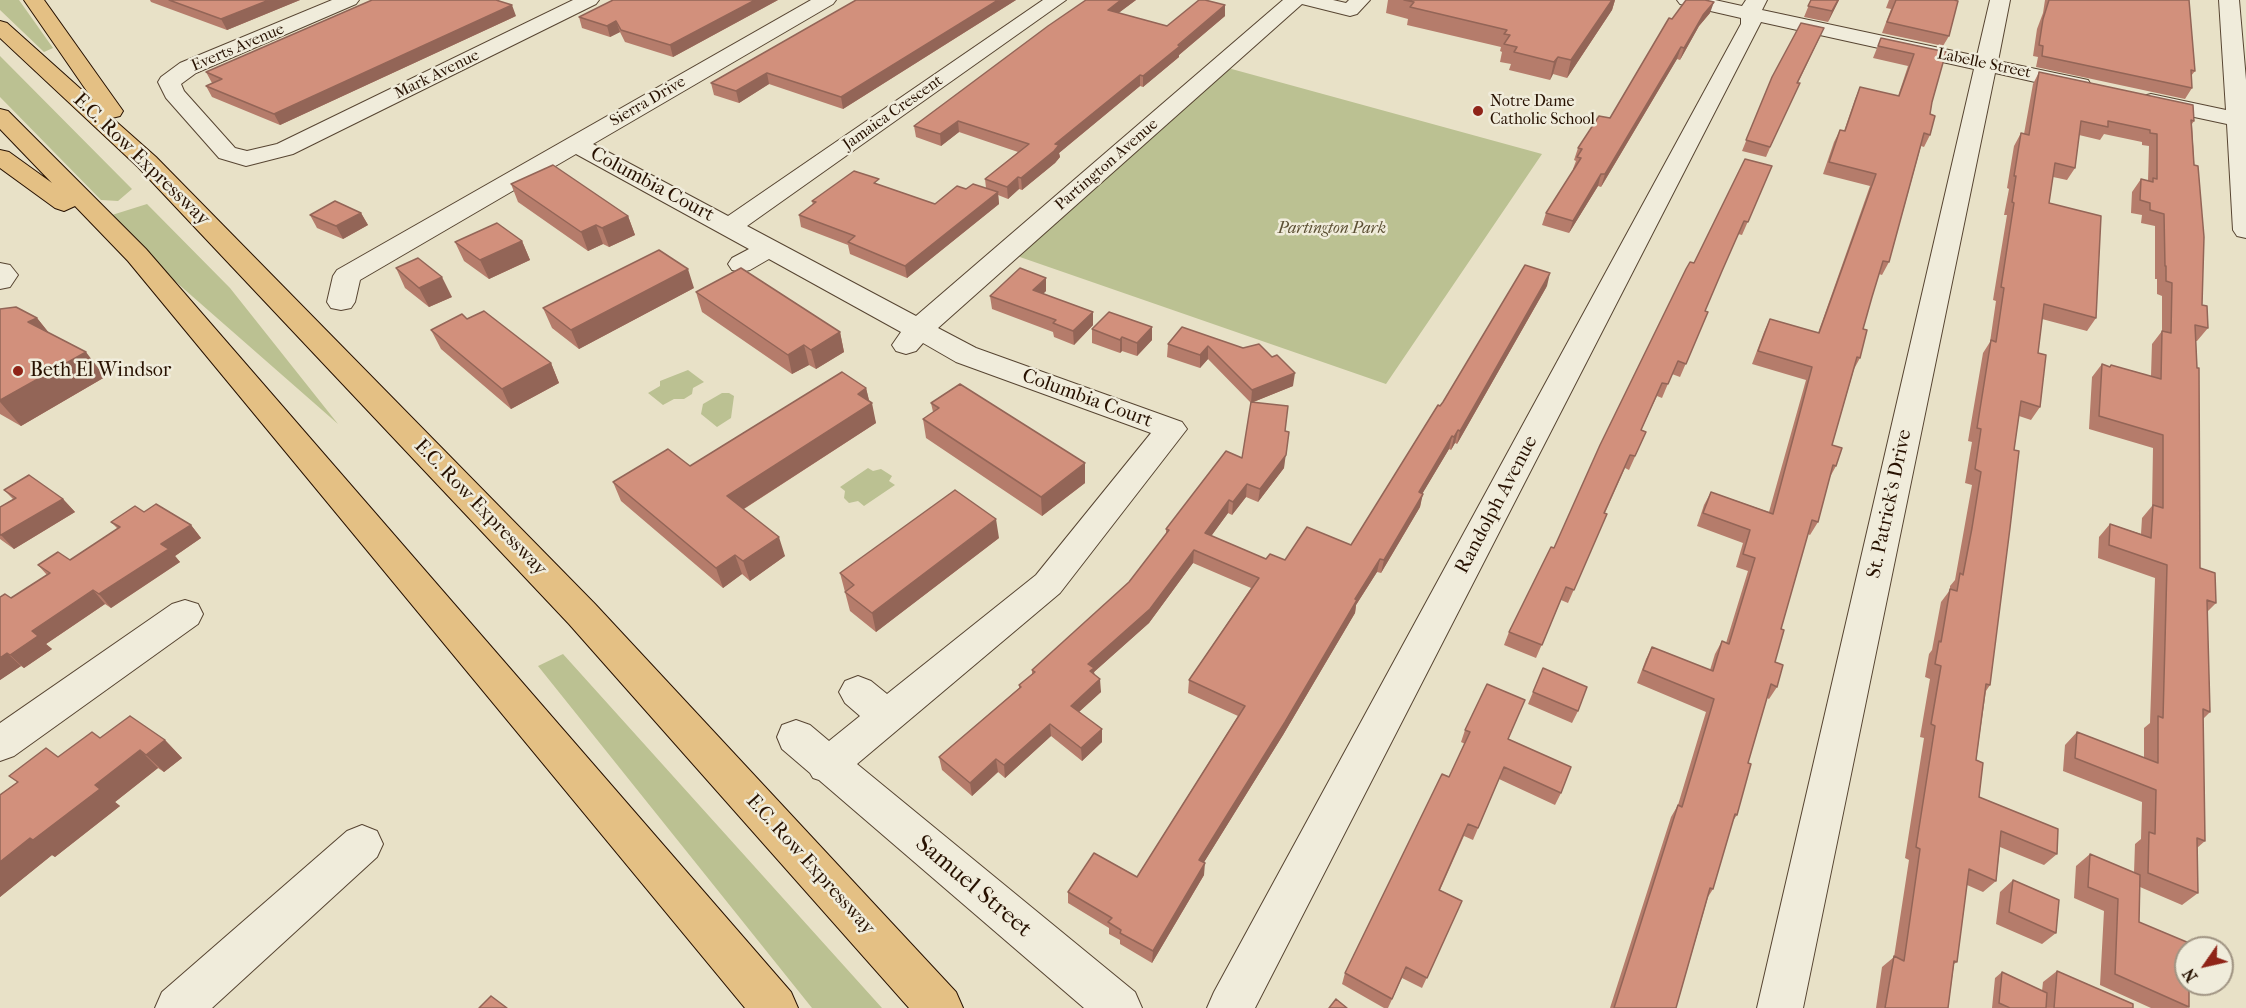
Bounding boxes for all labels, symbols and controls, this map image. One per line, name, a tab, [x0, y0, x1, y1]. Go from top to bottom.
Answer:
street label: Everts Avenue	[189, 20, 287, 76]
street label: Labelle Street	[1935, 45, 2033, 83]
street label: Mark Avenue	[391, 46, 483, 104]
street label: Jamaica Crescent	[839, 71, 947, 155]
street label: Sierra Drive	[607, 73, 689, 131]
street label: E.C. Row Expressway	[68, 89, 214, 231]
place label: Notre Dame Catholic School	[1490, 92, 1595, 130]
marker: Notre Dame Catholic School	[1471, 104, 1485, 118]
street label: Partington Avenue	[1052, 115, 1162, 215]
street label: Columbia Court	[586, 142, 718, 228]
park label: Partington Park	[1278, 219, 1386, 239]
place label: Beth El Windsor	[30, 359, 171, 383]
marker: Beth El Windsor	[11, 364, 25, 378]
street label: Columbia Court	[1019, 364, 1155, 434]
street label: St. Patrick's Drive	[1862, 427, 1918, 581]
street label: Randolph Avenue	[1451, 432, 1543, 578]
street label: E.C. Row Expressway	[409, 435, 551, 581]
street label: E.C. Row Expressway	[741, 790, 879, 940]
street label: Samuel Street	[909, 830, 1037, 944]
north arrow	[2174, 936, 2234, 996]
text: N	[2179, 965, 2202, 986]

